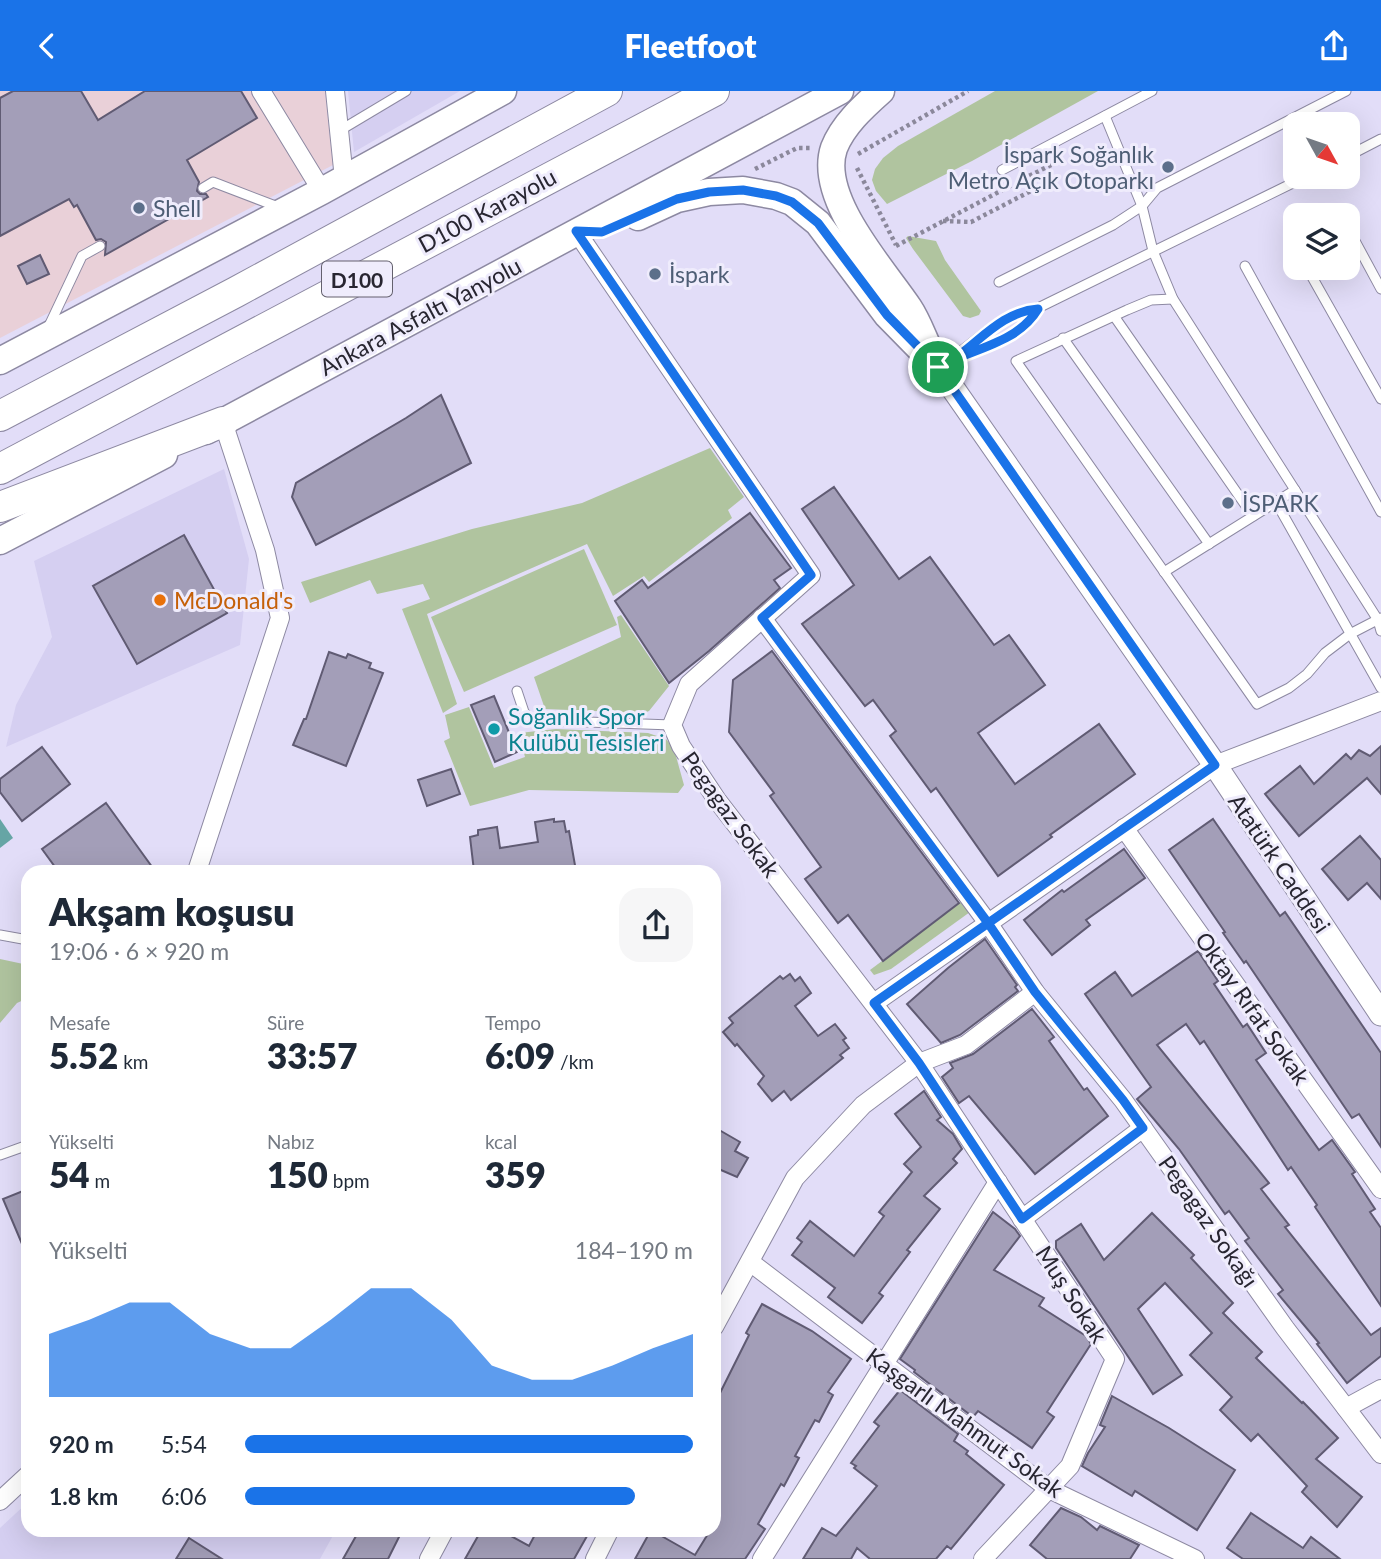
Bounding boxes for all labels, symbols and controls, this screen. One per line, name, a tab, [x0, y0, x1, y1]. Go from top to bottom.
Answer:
text: Fleetfoot	[624, 26, 757, 65]
icon: back	[28, 27, 66, 65]
icon: share	[1315, 27, 1353, 65]
north arrow	[1283, 112, 1360, 189]
map controls	[1283, 112, 1360, 280]
place label: İspark Soğanlık Metro Açık Otoparkı	[948, 140, 1154, 194]
marker: İspark Soğanlık Metro Açık Otoparkı	[1160, 159, 1176, 175]
street label: D100 Karayolu	[413, 162, 561, 258]
place label: Shell	[153, 194, 201, 222]
marker: Shell	[131, 200, 147, 216]
button: layers	[1283, 203, 1360, 280]
street label: Ankara Asfaltı Yanyolu	[314, 251, 526, 381]
place label: İspark	[669, 260, 730, 288]
road number: D100	[322, 261, 392, 297]
marker: İspark	[647, 266, 663, 282]
pin	[908, 337, 968, 397]
icon: arrive	[919, 348, 957, 386]
place label: İSPARK	[1242, 489, 1320, 517]
marker: İSPARK	[1220, 495, 1236, 511]
place label: McDonald's	[174, 586, 293, 614]
marker: McDonald's	[152, 592, 168, 608]
place label: Soğanlık Spor Kulübü Tesisleri	[508, 702, 664, 756]
marker: Soğanlık Spor Kulübü Tesisleri	[486, 721, 502, 737]
street label: Pegagaz Sokak	[676, 746, 786, 883]
street label: Atatürk Caddesi	[1223, 788, 1337, 938]
text: Akşam koşusu	[49, 888, 295, 934]
button: share	[619, 888, 693, 962]
street label: Oktay Rıfat Sokak	[1190, 926, 1316, 1090]
text: 19:06 · 6 × 920 m	[49, 937, 229, 965]
text: Mesafe	[49, 1011, 110, 1034]
text: Süre	[267, 1011, 304, 1034]
text: Tempo	[485, 1011, 541, 1034]
text: 5.52	[49, 1034, 118, 1076]
text: 33:57	[267, 1034, 357, 1076]
text: 6:09	[485, 1034, 555, 1076]
text: km	[118, 1050, 148, 1073]
text: /km	[555, 1050, 594, 1073]
text: Yükselti	[49, 1130, 114, 1153]
text: Nabız	[267, 1130, 314, 1153]
text: kcal	[485, 1130, 517, 1153]
street label: Pegagaz Sokağı	[1153, 1150, 1265, 1292]
text: 54	[49, 1153, 90, 1195]
text: 150	[267, 1153, 328, 1195]
text: 359	[485, 1153, 546, 1195]
text: m	[90, 1169, 110, 1192]
text: bpm	[328, 1169, 370, 1192]
text: Yükselti	[49, 1236, 128, 1264]
text: 184–190 m	[575, 1236, 693, 1264]
street label: Muş Sokak	[1030, 1240, 1114, 1348]
street label: Kaşgarlı Mahmut Sokak	[861, 1341, 1069, 1503]
text: 920 m	[49, 1430, 114, 1458]
text: 5:54	[161, 1430, 207, 1458]
text: 1.8 km	[49, 1482, 118, 1510]
text: 6:06	[161, 1482, 207, 1510]

